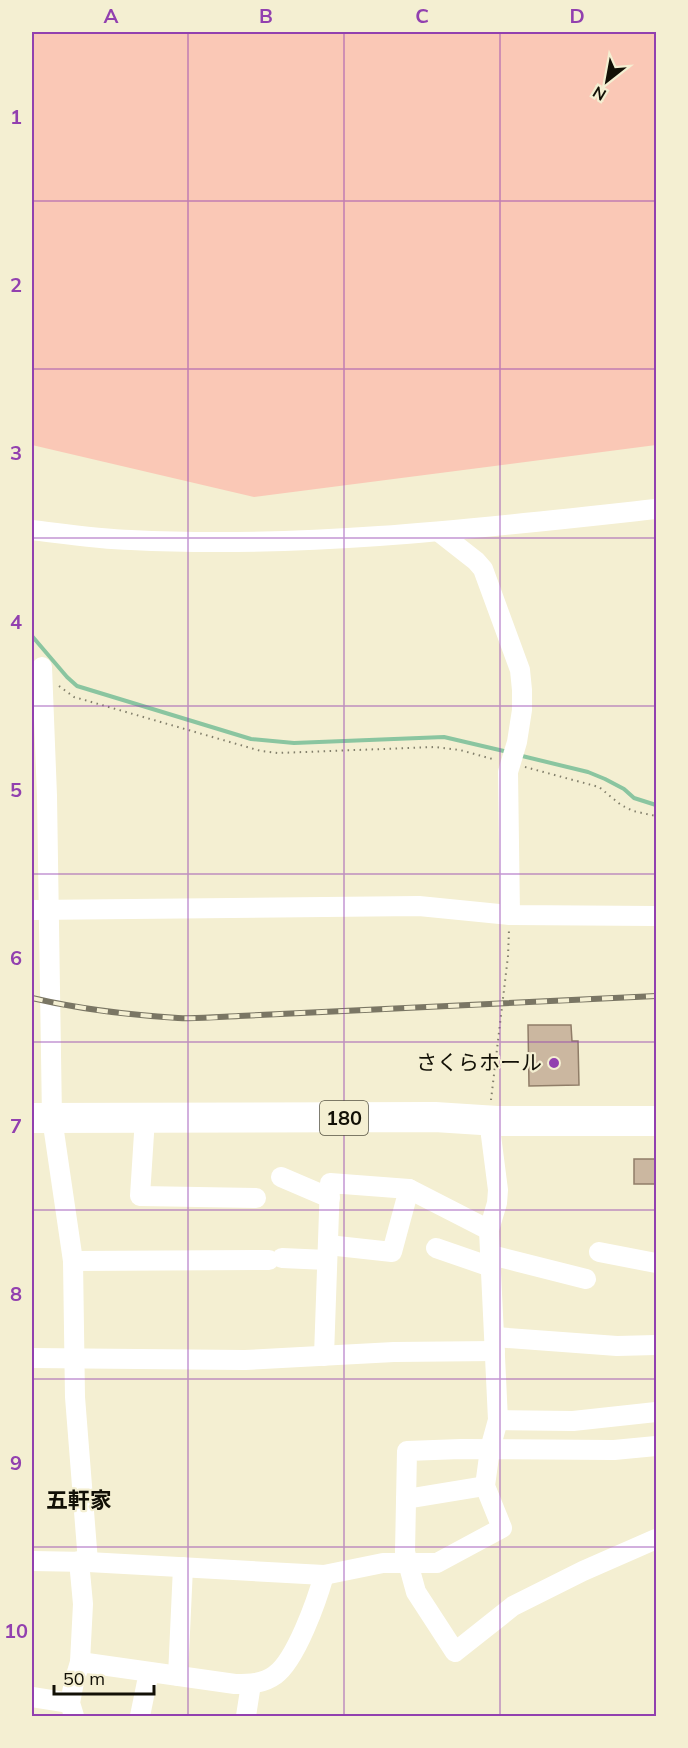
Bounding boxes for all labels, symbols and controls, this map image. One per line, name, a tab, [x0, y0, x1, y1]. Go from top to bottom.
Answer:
text: A	[104, 3, 119, 28]
text: B	[259, 3, 273, 28]
text: C	[415, 3, 429, 28]
text: D	[569, 3, 585, 28]
north arrow	[577, 51, 637, 111]
text: N	[589, 82, 610, 106]
text: 1	[10, 104, 22, 129]
text: 2	[10, 272, 22, 297]
text: 3	[10, 440, 22, 465]
text: 4	[10, 609, 22, 634]
text: 5	[10, 777, 22, 802]
text: 6	[10, 945, 22, 970]
place label: さくらホール	[416, 1049, 542, 1075]
marker: さくらホール	[547, 1056, 561, 1070]
road number: 180	[320, 1101, 368, 1135]
text: 7	[10, 1113, 22, 1138]
text: 8	[10, 1281, 22, 1306]
text: 9	[10, 1450, 22, 1475]
district label: 五軒家	[46, 1486, 112, 1514]
text: 10	[4, 1618, 28, 1643]
scale bar	[54, 1658, 154, 1696]
text: 50 m	[63, 1667, 105, 1690]

